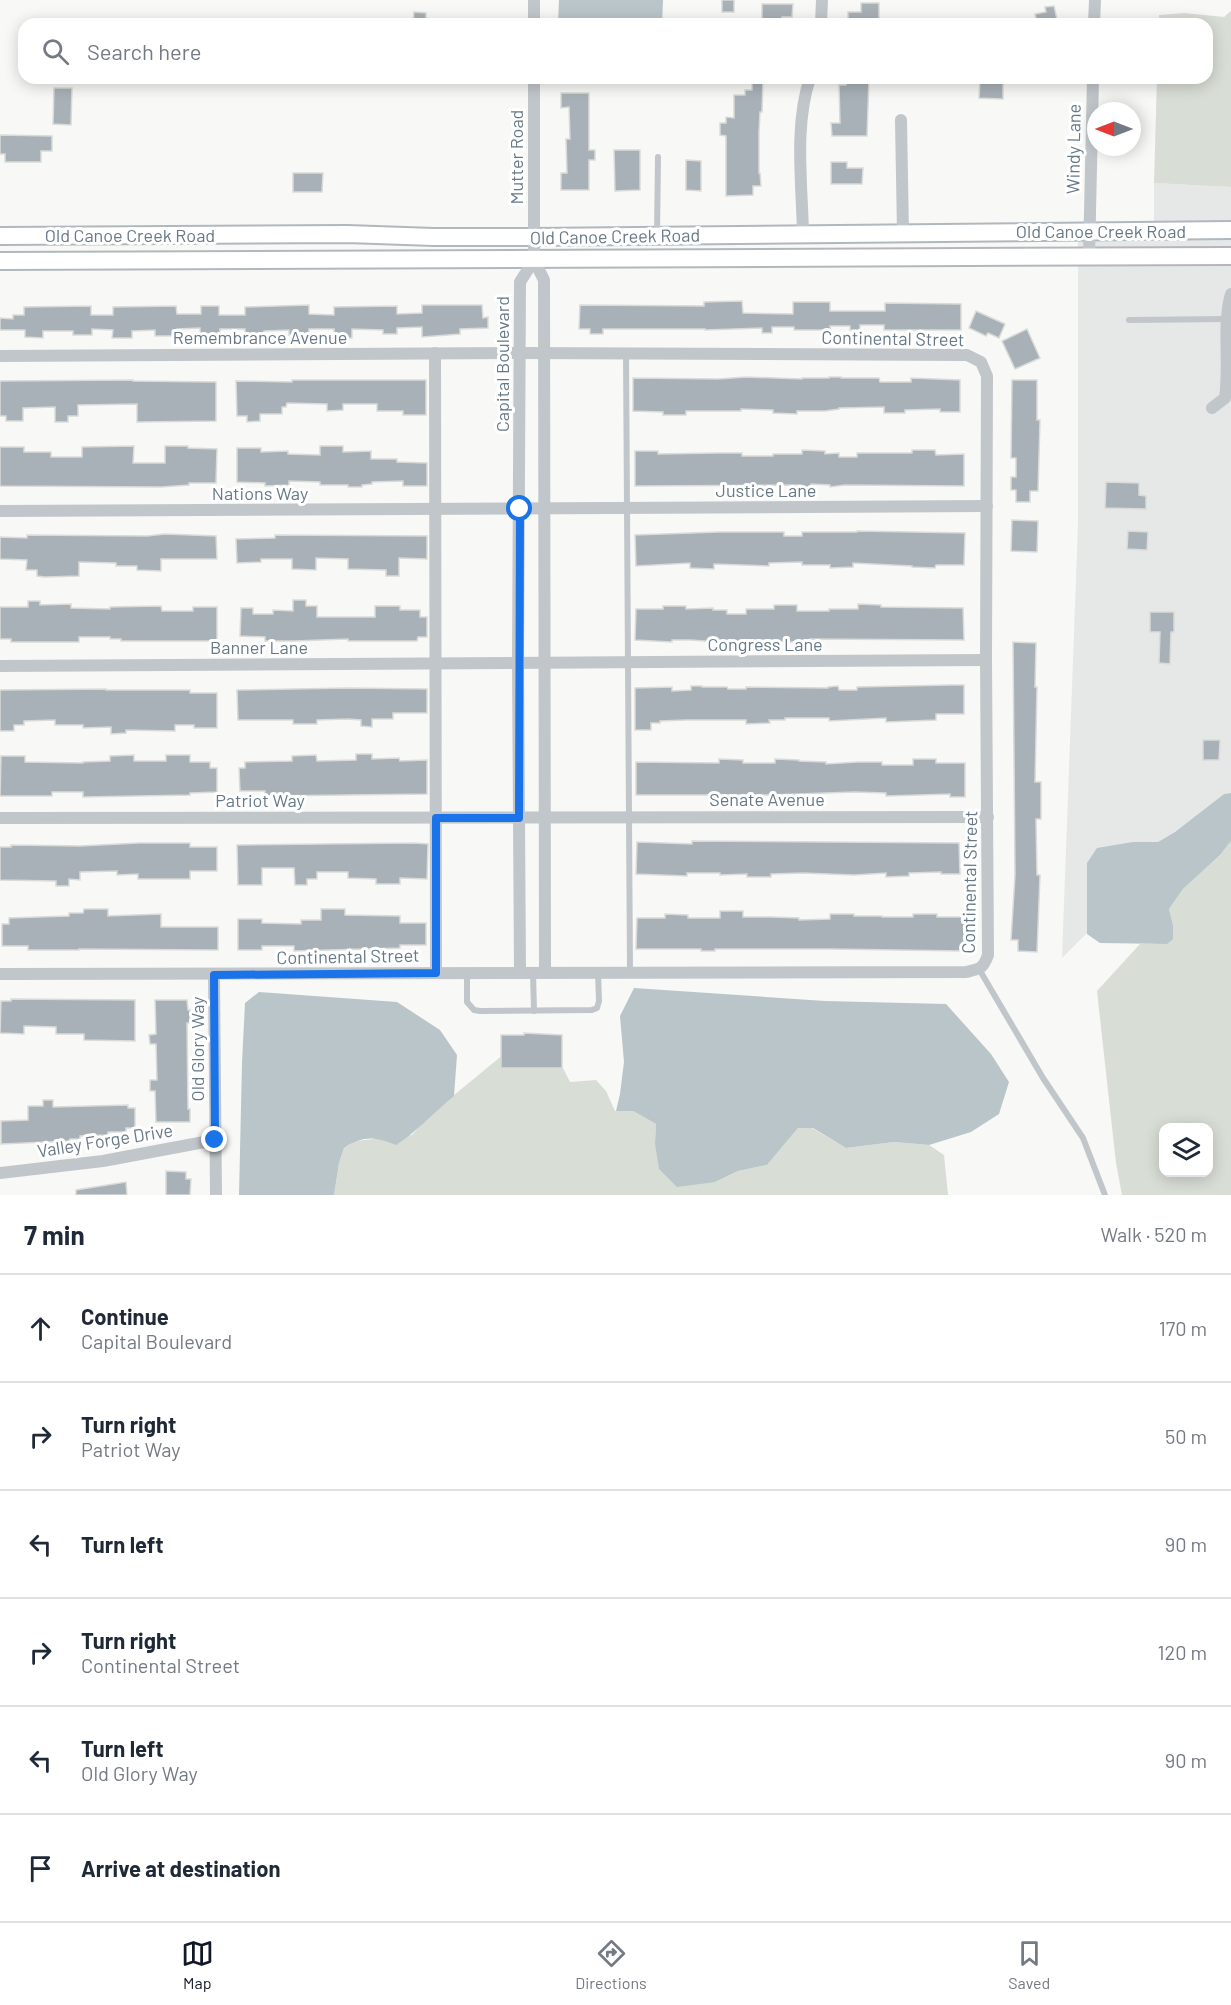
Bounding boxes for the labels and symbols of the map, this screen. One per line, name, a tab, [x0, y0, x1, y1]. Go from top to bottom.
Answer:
north arrow	[1087, 102, 1141, 156]
street label: Windy Lane	[1061, 104, 1085, 194]
street label: Mutter Road	[505, 110, 527, 204]
street label: Old Canoe Creek Road	[1016, 220, 1186, 242]
street label: Old Canoe Creek Road	[45, 224, 215, 246]
street label: Old Canoe Creek Road	[530, 224, 700, 248]
street label: Capital Boulevard	[491, 296, 513, 432]
street label: Remembrance Avenue	[173, 326, 347, 348]
street label: Continental Street	[821, 326, 965, 350]
street label: Justice Lane	[716, 479, 816, 501]
street label: Nations Way	[212, 482, 308, 504]
route start	[506, 495, 532, 521]
street label: Congress Lane	[707, 633, 823, 655]
street label: Banner Lane	[210, 636, 308, 658]
street label: Senate Avenue	[709, 788, 825, 810]
street label: Patriot Way	[215, 789, 305, 811]
street label: Continental Street	[957, 810, 981, 954]
street label: Continental Street	[276, 944, 420, 968]
street label: Old Glory Way	[186, 996, 208, 1102]
street label: Valley Forge Drive	[36, 1118, 174, 1162]
route end	[201, 1126, 227, 1152]

